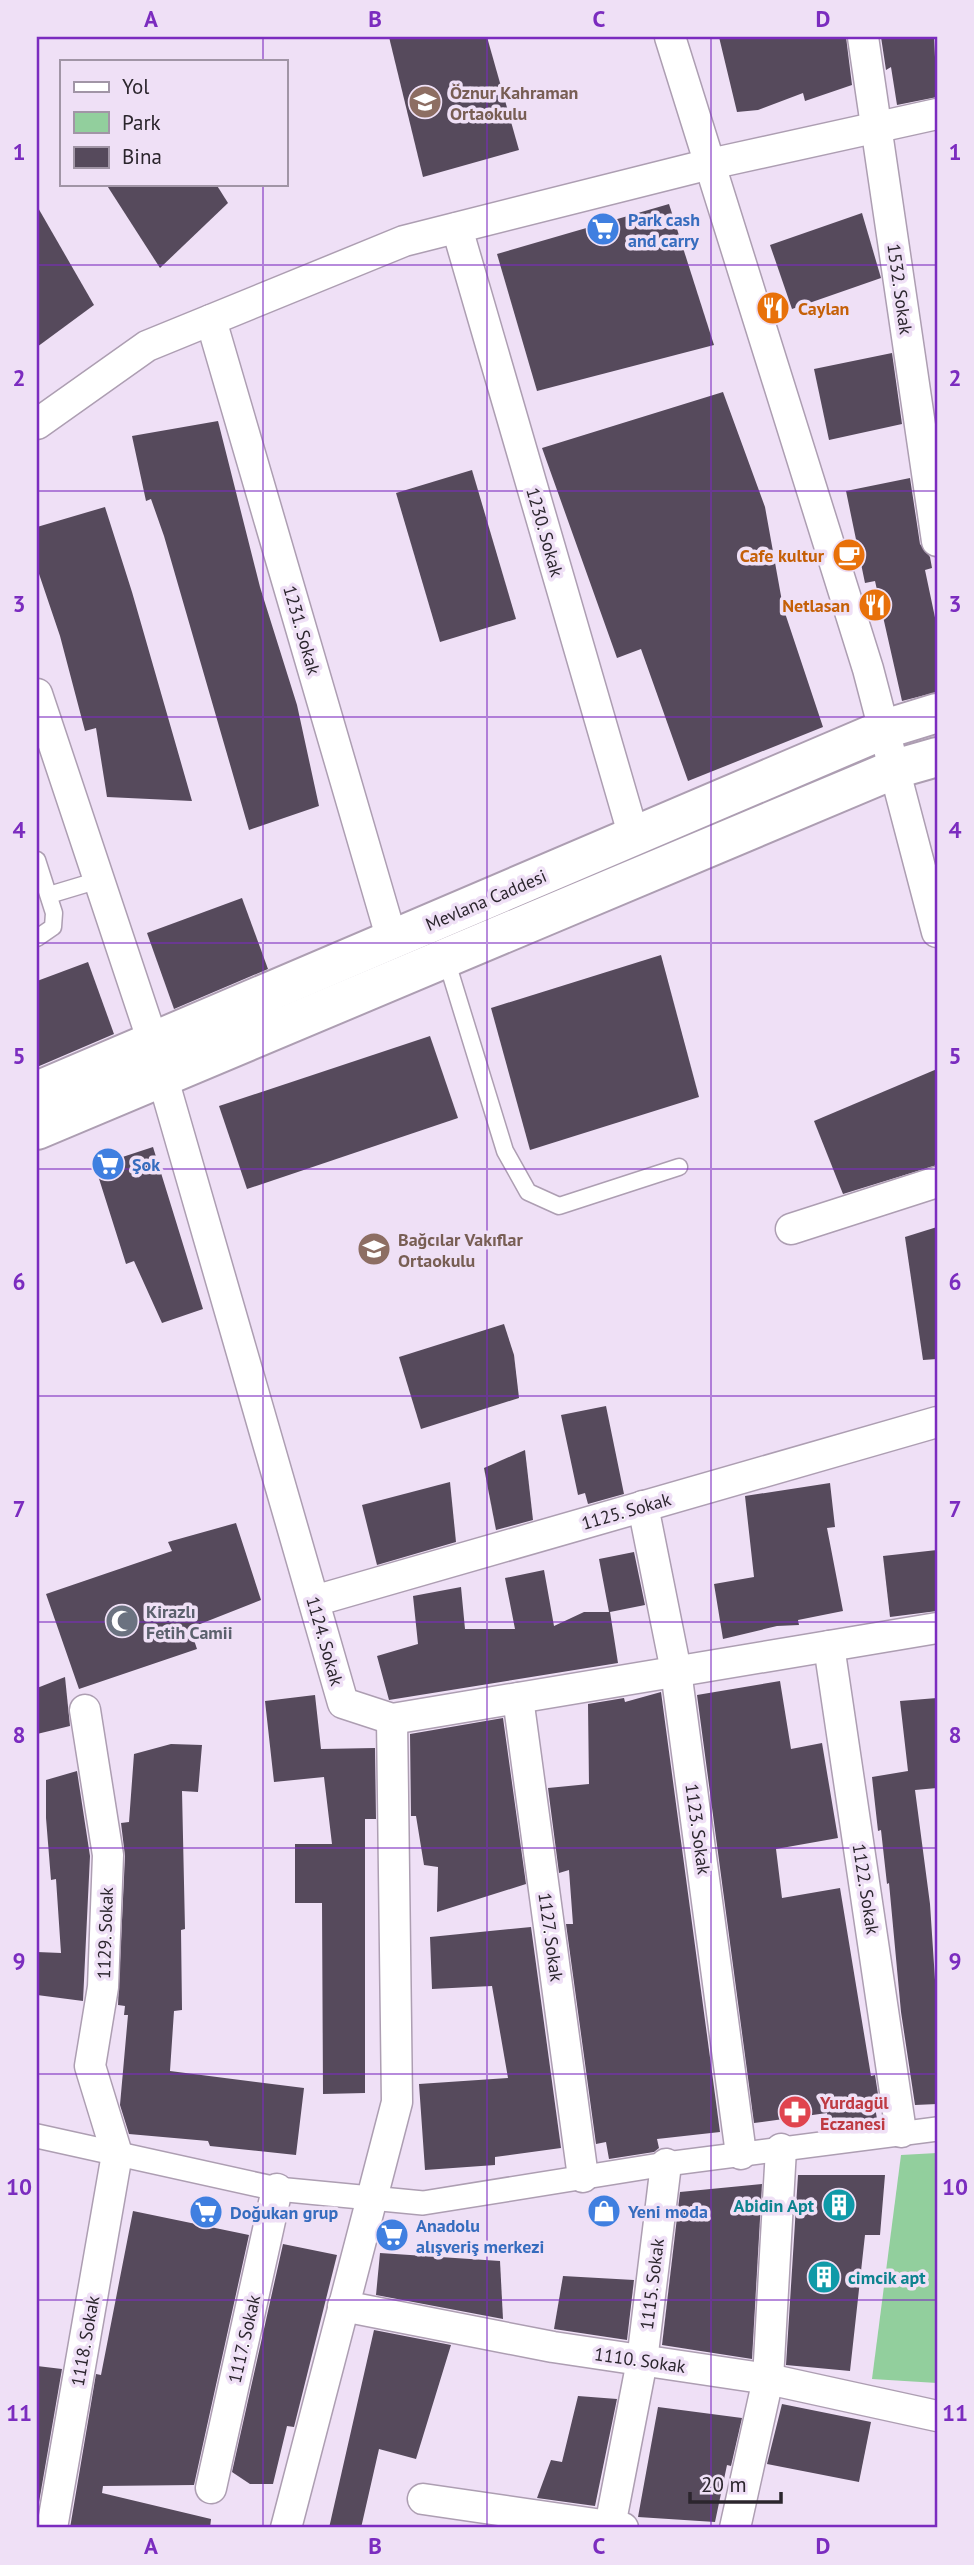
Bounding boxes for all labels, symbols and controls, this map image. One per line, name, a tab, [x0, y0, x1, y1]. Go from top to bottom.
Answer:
text: A	[144, 4, 158, 33]
text: B	[368, 4, 382, 33]
text: C	[593, 4, 606, 33]
text: D	[816, 4, 830, 33]
legend	[60, 60, 287, 186]
text: Yol	[122, 73, 149, 100]
place label: Öznur Kahraman Ortaokulu	[450, 81, 578, 125]
school or university icon: Öznur Kahraman Ortaokulu	[406, 83, 444, 121]
text: Park	[122, 109, 161, 136]
text: 1	[12, 137, 26, 166]
text: 1	[948, 137, 962, 166]
text: Bina	[122, 143, 162, 170]
place label: Park cash and carry	[628, 208, 700, 252]
supermarket icon: Park cash and carry	[584, 210, 622, 248]
street label: 1532. Sokak	[882, 242, 918, 336]
restaurant icon: Caylan	[754, 289, 792, 327]
place label: Caylan	[798, 297, 849, 320]
text: 2	[12, 363, 26, 392]
text: 2	[948, 363, 962, 392]
street label: 1230. Sokak	[521, 485, 569, 580]
cafe icon: Cafe kultur	[830, 536, 868, 574]
place label: Cafe kultur	[740, 544, 825, 567]
street label: 1231. Sokak	[278, 583, 326, 678]
restaurant icon: Netlasan	[856, 586, 894, 624]
text: 3	[12, 589, 26, 618]
text: 3	[948, 589, 962, 618]
place label: Netlasan	[782, 594, 850, 617]
text: 4	[12, 815, 26, 844]
text: 4	[948, 815, 962, 844]
street label: Mevlana Caddesi	[422, 864, 550, 936]
text: 5	[12, 1041, 26, 1070]
text: 5	[948, 1041, 962, 1070]
supermarket icon: Şok	[89, 1145, 127, 1183]
place label: Şok	[132, 1153, 160, 1176]
place label: Bağcılar Vakıflar Ortaokulu	[398, 1228, 523, 1272]
school or university icon: Bağcılar Vakıflar Ortaokulu	[355, 1230, 393, 1268]
text: 6	[12, 1267, 26, 1296]
text: 6	[948, 1267, 962, 1296]
street label: 1125. Sokak	[579, 1487, 674, 1535]
text: 7	[12, 1494, 26, 1523]
text: 7	[948, 1494, 962, 1523]
street label: 1124. Sokak	[301, 1594, 349, 1689]
place label: Kirazlı Fetih Camii	[146, 1600, 233, 1644]
mosque icon: Kirazlı Fetih Camii	[103, 1602, 141, 1640]
text: 8	[12, 1720, 26, 1749]
text: 8	[948, 1720, 962, 1749]
street label: 1123. Sokak	[680, 1782, 716, 1876]
street label: 1122. Sokak	[847, 1842, 885, 1937]
street label: 1129. Sokak	[92, 1886, 118, 1979]
street label: 1127. Sokak	[533, 1891, 569, 1983]
text: 9	[12, 1946, 26, 1975]
text: 9	[948, 1946, 962, 1975]
place label: Yurdagül Eczanesi	[819, 2091, 889, 2135]
pharmacy icon: Yurdagül Eczanesi	[776, 2093, 814, 2131]
text: 10	[6, 2172, 32, 2201]
text: 10	[942, 2172, 968, 2201]
building icon: Abidin Apt	[820, 2186, 858, 2224]
shop icon: Yeni moda	[585, 2192, 623, 2230]
supermarket icon: Doğukan grup	[187, 2193, 225, 2231]
place label: Abidin Apt	[734, 2194, 815, 2217]
place label: Yeni moda	[627, 2200, 708, 2223]
place label: Doğukan grup	[230, 2201, 338, 2224]
place label: Anadolu alışveriş merkezi	[416, 2214, 544, 2258]
supermarket icon: Anadolu alışveriş merkezi	[373, 2216, 411, 2254]
street label: 1115. Sokak	[635, 2237, 669, 2331]
building icon: cimcik apt	[805, 2258, 843, 2296]
place label: cimcik apt	[848, 2266, 926, 2289]
street label: 1117. Sokak	[223, 2292, 265, 2385]
street label: 1118. Sokak	[66, 2293, 104, 2388]
street label: 1110. Sokak	[593, 2342, 687, 2378]
text: 11	[6, 2398, 32, 2427]
text: 11	[942, 2398, 968, 2427]
scale bar	[690, 2460, 782, 2504]
text: 20 m	[701, 2471, 747, 2498]
text: A	[144, 2531, 158, 2560]
text: B	[368, 2531, 382, 2560]
text: C	[593, 2531, 606, 2560]
text: D	[816, 2531, 830, 2560]

